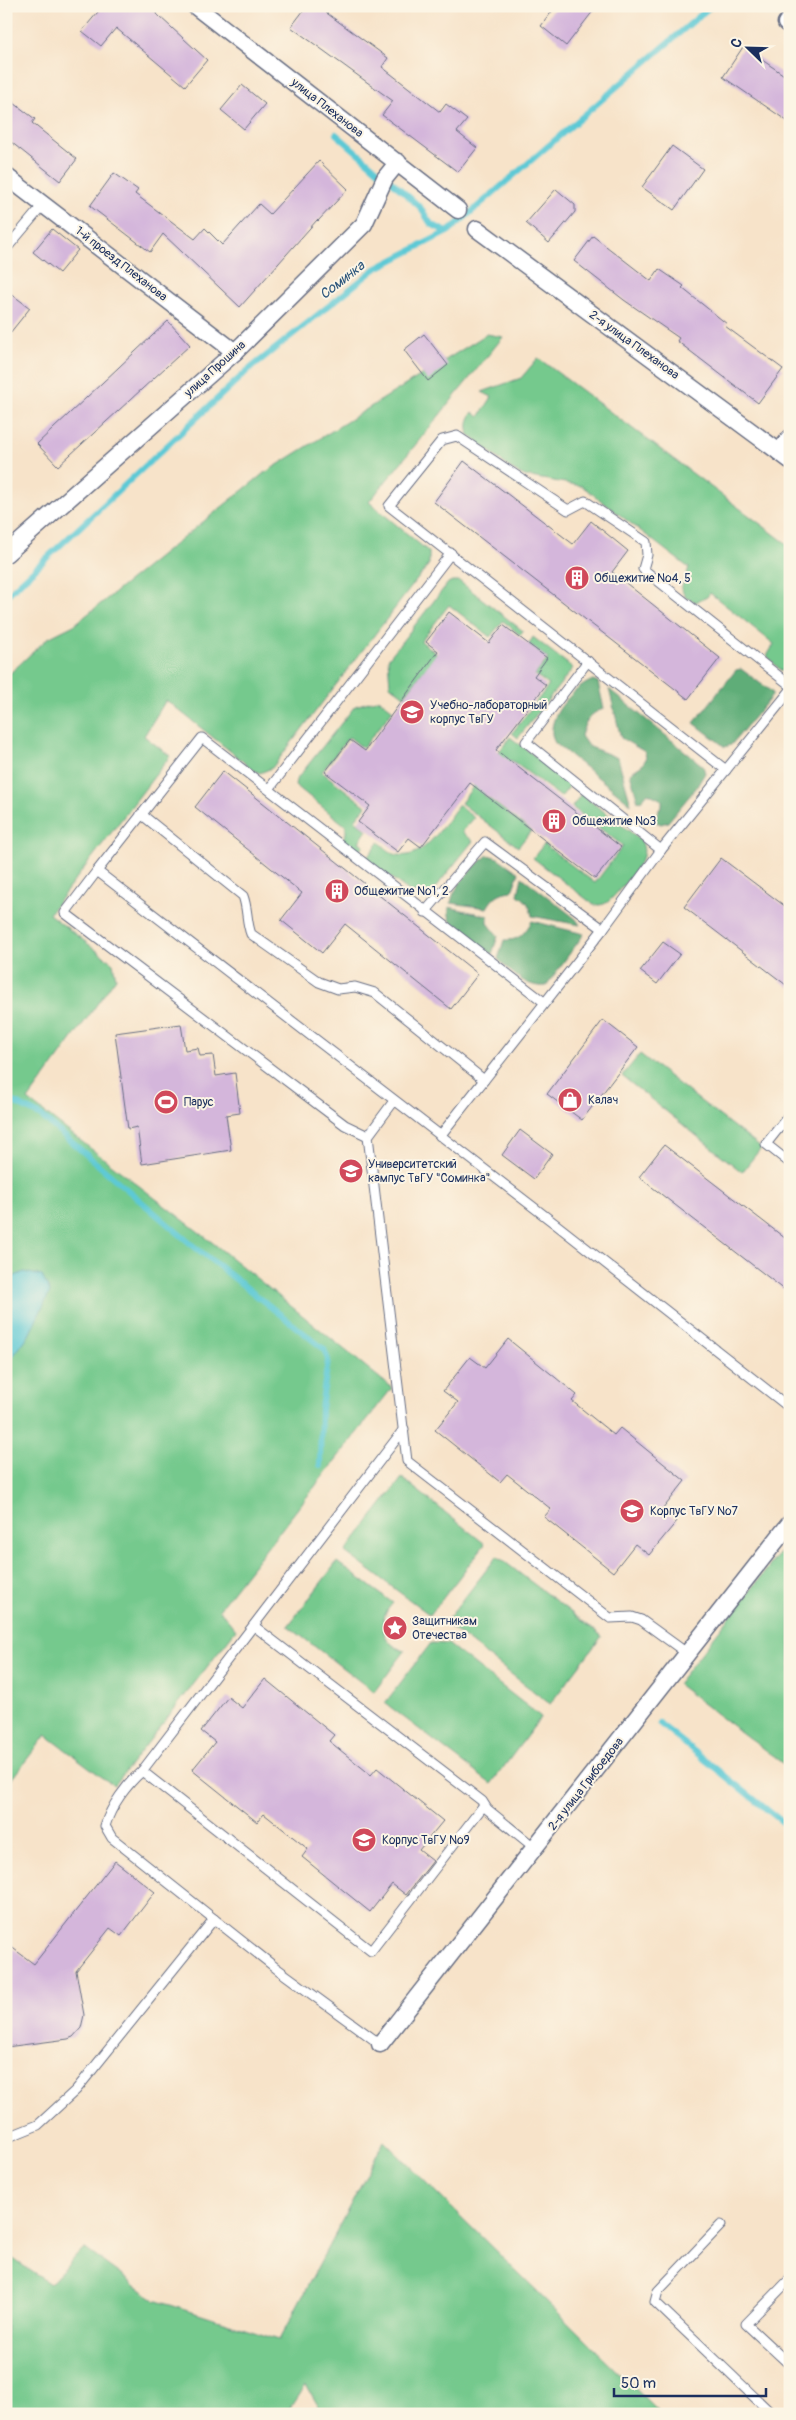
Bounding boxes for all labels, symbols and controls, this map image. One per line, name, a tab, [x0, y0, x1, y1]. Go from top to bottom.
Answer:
north arrow	[724, 22, 774, 72]
text: С	[727, 35, 746, 50]
street label: улица Плеханова	[287, 75, 366, 141]
street label: 1-й проезд Плеханова	[72, 223, 170, 305]
water label: Соминка	[316, 256, 369, 303]
street label: 2-я улица Плеханова	[586, 307, 682, 383]
street label: улица Прошина	[181, 337, 249, 401]
building icon: Общежитие №4, 5	[564, 565, 590, 591]
place label: Общежитие №4, 5	[594, 571, 691, 586]
place label: Учебно-лабораторный корпус ТвГУ	[430, 698, 548, 727]
school or university icon: Учебно-лабораторный корпус ТвГУ	[399, 699, 425, 725]
building icon: Общежитие №3	[541, 808, 567, 834]
place label: Общежитие №3	[572, 814, 657, 829]
building icon: Общежитие №1, 2	[324, 878, 350, 904]
place label: Общежитие №1, 2	[354, 884, 449, 899]
shop icon: Калач	[557, 1087, 583, 1113]
sports icon: Парус	[153, 1089, 179, 1115]
place label: Калач	[588, 1093, 618, 1108]
place label: Парус	[184, 1095, 214, 1110]
place label: Университетский кампус ТвГУ "Соминка"	[368, 1157, 490, 1186]
school or university icon: Университетский кампус ТвГУ "Соминка"	[338, 1158, 364, 1184]
school or university icon: Корпус ТвГУ №7	[619, 1498, 645, 1524]
place label: Корпус ТвГУ №7	[650, 1504, 739, 1519]
place label: Защитникам Отечества	[412, 1614, 477, 1643]
place icon: Защитникам Отечества	[382, 1615, 408, 1641]
street label: 2-я улица Грибоедова	[545, 1734, 627, 1833]
school or university icon: Корпус ТвГУ №9	[351, 1827, 377, 1853]
place label: Корпус ТвГУ №9	[382, 1833, 470, 1848]
scale bar	[614, 2365, 766, 2397]
text: 50 m	[621, 2374, 656, 2393]

